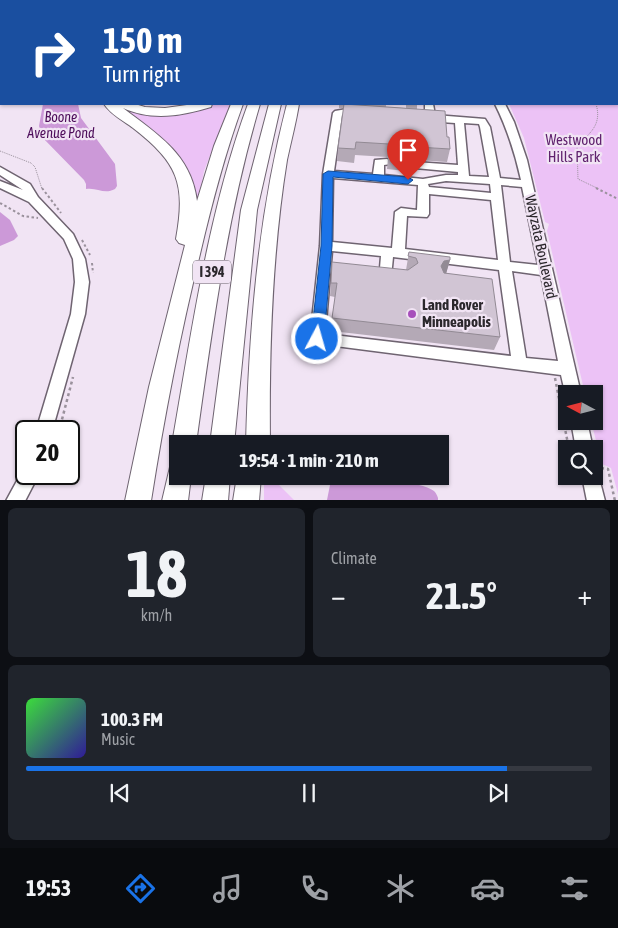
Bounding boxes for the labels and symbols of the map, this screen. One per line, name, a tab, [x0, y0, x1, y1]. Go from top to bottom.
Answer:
water label: Boone Avenue Pond	[26, 109, 95, 141]
pin	[387, 129, 429, 180]
park label: Westwood Hills Park	[546, 131, 602, 165]
street label: Wayzata Boulevard	[522, 193, 561, 300]
road number: I 394	[193, 260, 231, 284]
place label: Land Rover Minneapolis	[422, 296, 491, 330]
marker: Land Rover Minneapolis	[406, 308, 418, 320]
position arrow	[290, 312, 342, 364]
north arrow	[558, 385, 602, 430]
speed limit sign: 20	[15, 420, 80, 485]

